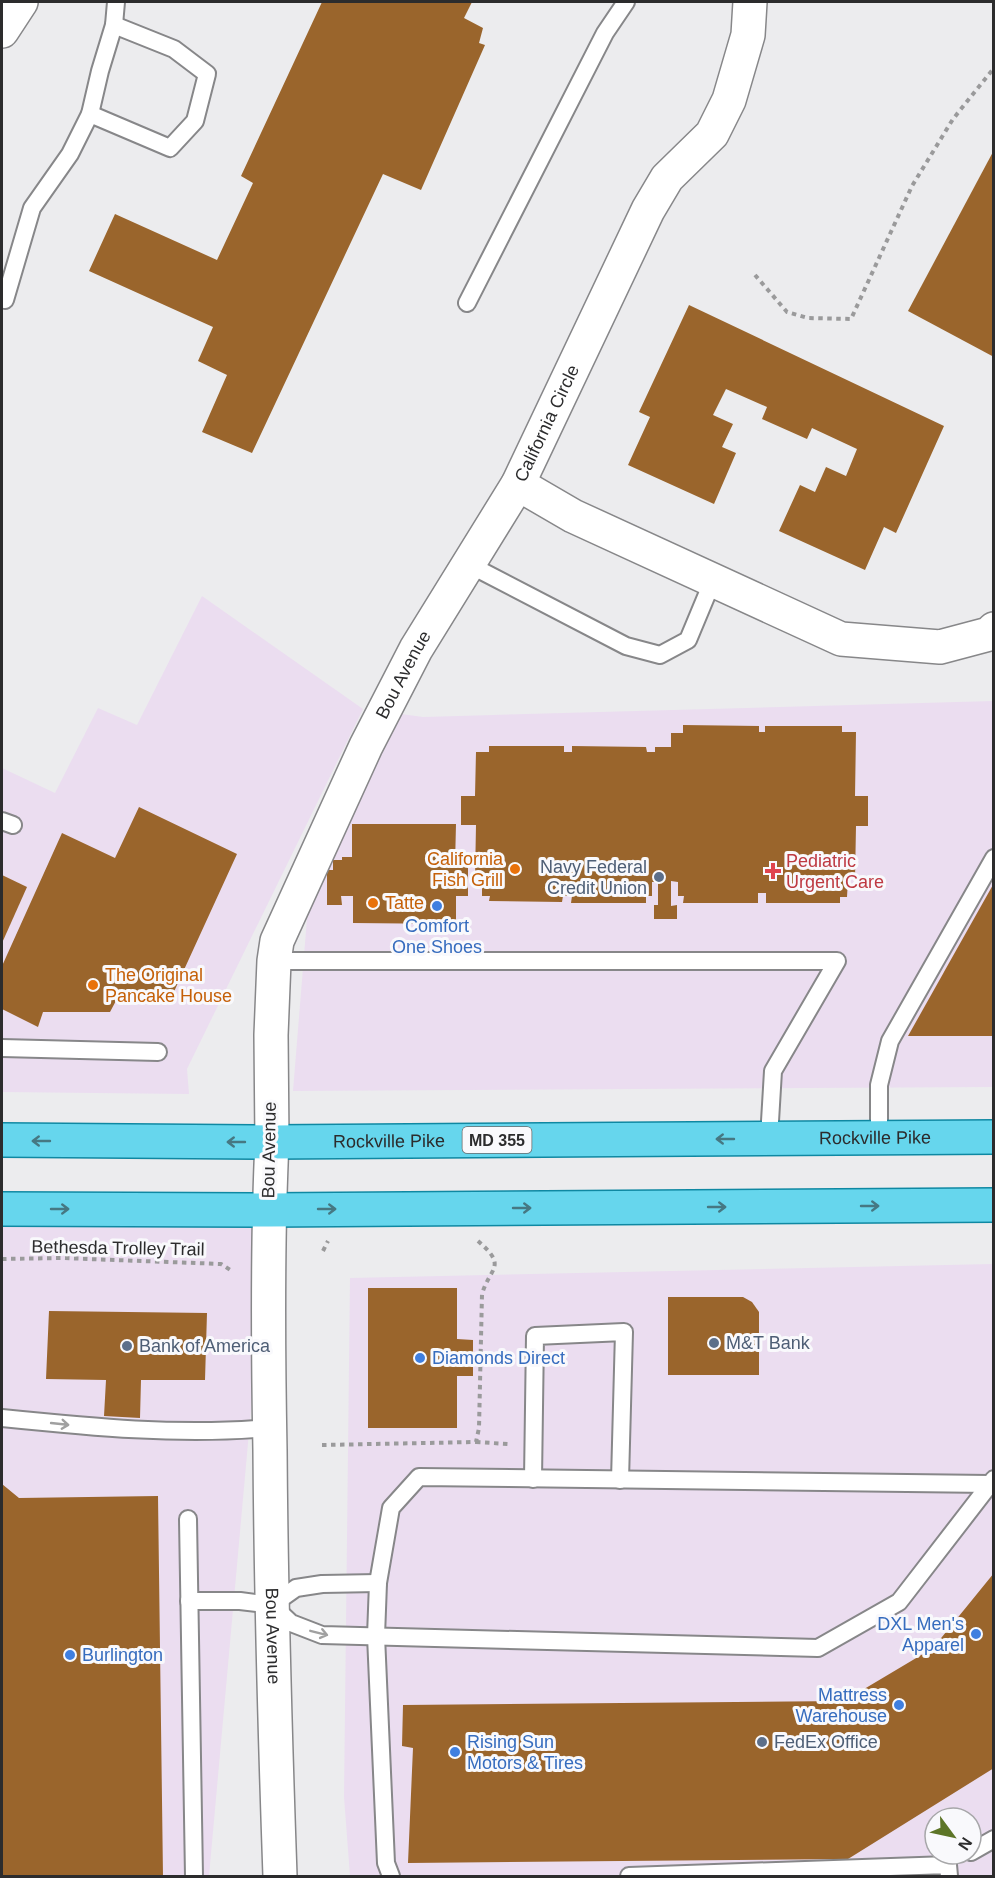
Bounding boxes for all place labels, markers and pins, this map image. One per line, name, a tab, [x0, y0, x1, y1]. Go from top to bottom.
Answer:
place label: California Fish Grill	[427, 849, 504, 890]
place label: Pediatric Urgent Care	[786, 851, 884, 892]
place label: Navy Federal Credit Union	[540, 857, 647, 898]
marker: California Fish Grill	[508, 862, 522, 876]
marker: Pediatric Urgent Care	[764, 862, 782, 880]
marker: Navy Federal Credit Union	[652, 870, 666, 884]
place label: Tatte	[385, 893, 424, 913]
marker: Tatte	[366, 896, 380, 910]
marker: Comfort One Shoes	[430, 899, 444, 913]
place label: Comfort One Shoes	[392, 916, 482, 957]
place label: The Original Pancake House	[105, 965, 232, 1006]
marker: The Original Pancake House	[86, 978, 100, 992]
place label: M&T Bank	[726, 1333, 811, 1353]
place label: Bank of America	[139, 1336, 271, 1356]
marker: M&T Bank	[707, 1336, 721, 1350]
marker: Bank of America	[120, 1339, 134, 1353]
place label: Diamonds Direct	[432, 1348, 565, 1368]
marker: Diamonds Direct	[413, 1351, 427, 1365]
place label: DXL Men's Apparel	[877, 1614, 964, 1655]
marker: DXL Men's Apparel	[969, 1627, 983, 1641]
place label: Burlington	[82, 1645, 163, 1665]
marker: Burlington	[63, 1648, 77, 1662]
place label: Mattress Warehouse	[796, 1685, 887, 1726]
marker: Mattress Warehouse	[892, 1698, 906, 1712]
place label: Rising Sun Motors & Tires	[467, 1732, 583, 1773]
place label: FedEx Office	[774, 1732, 878, 1752]
marker: FedEx Office	[755, 1735, 769, 1749]
marker: Rising Sun Motors & Tires	[448, 1745, 462, 1759]

